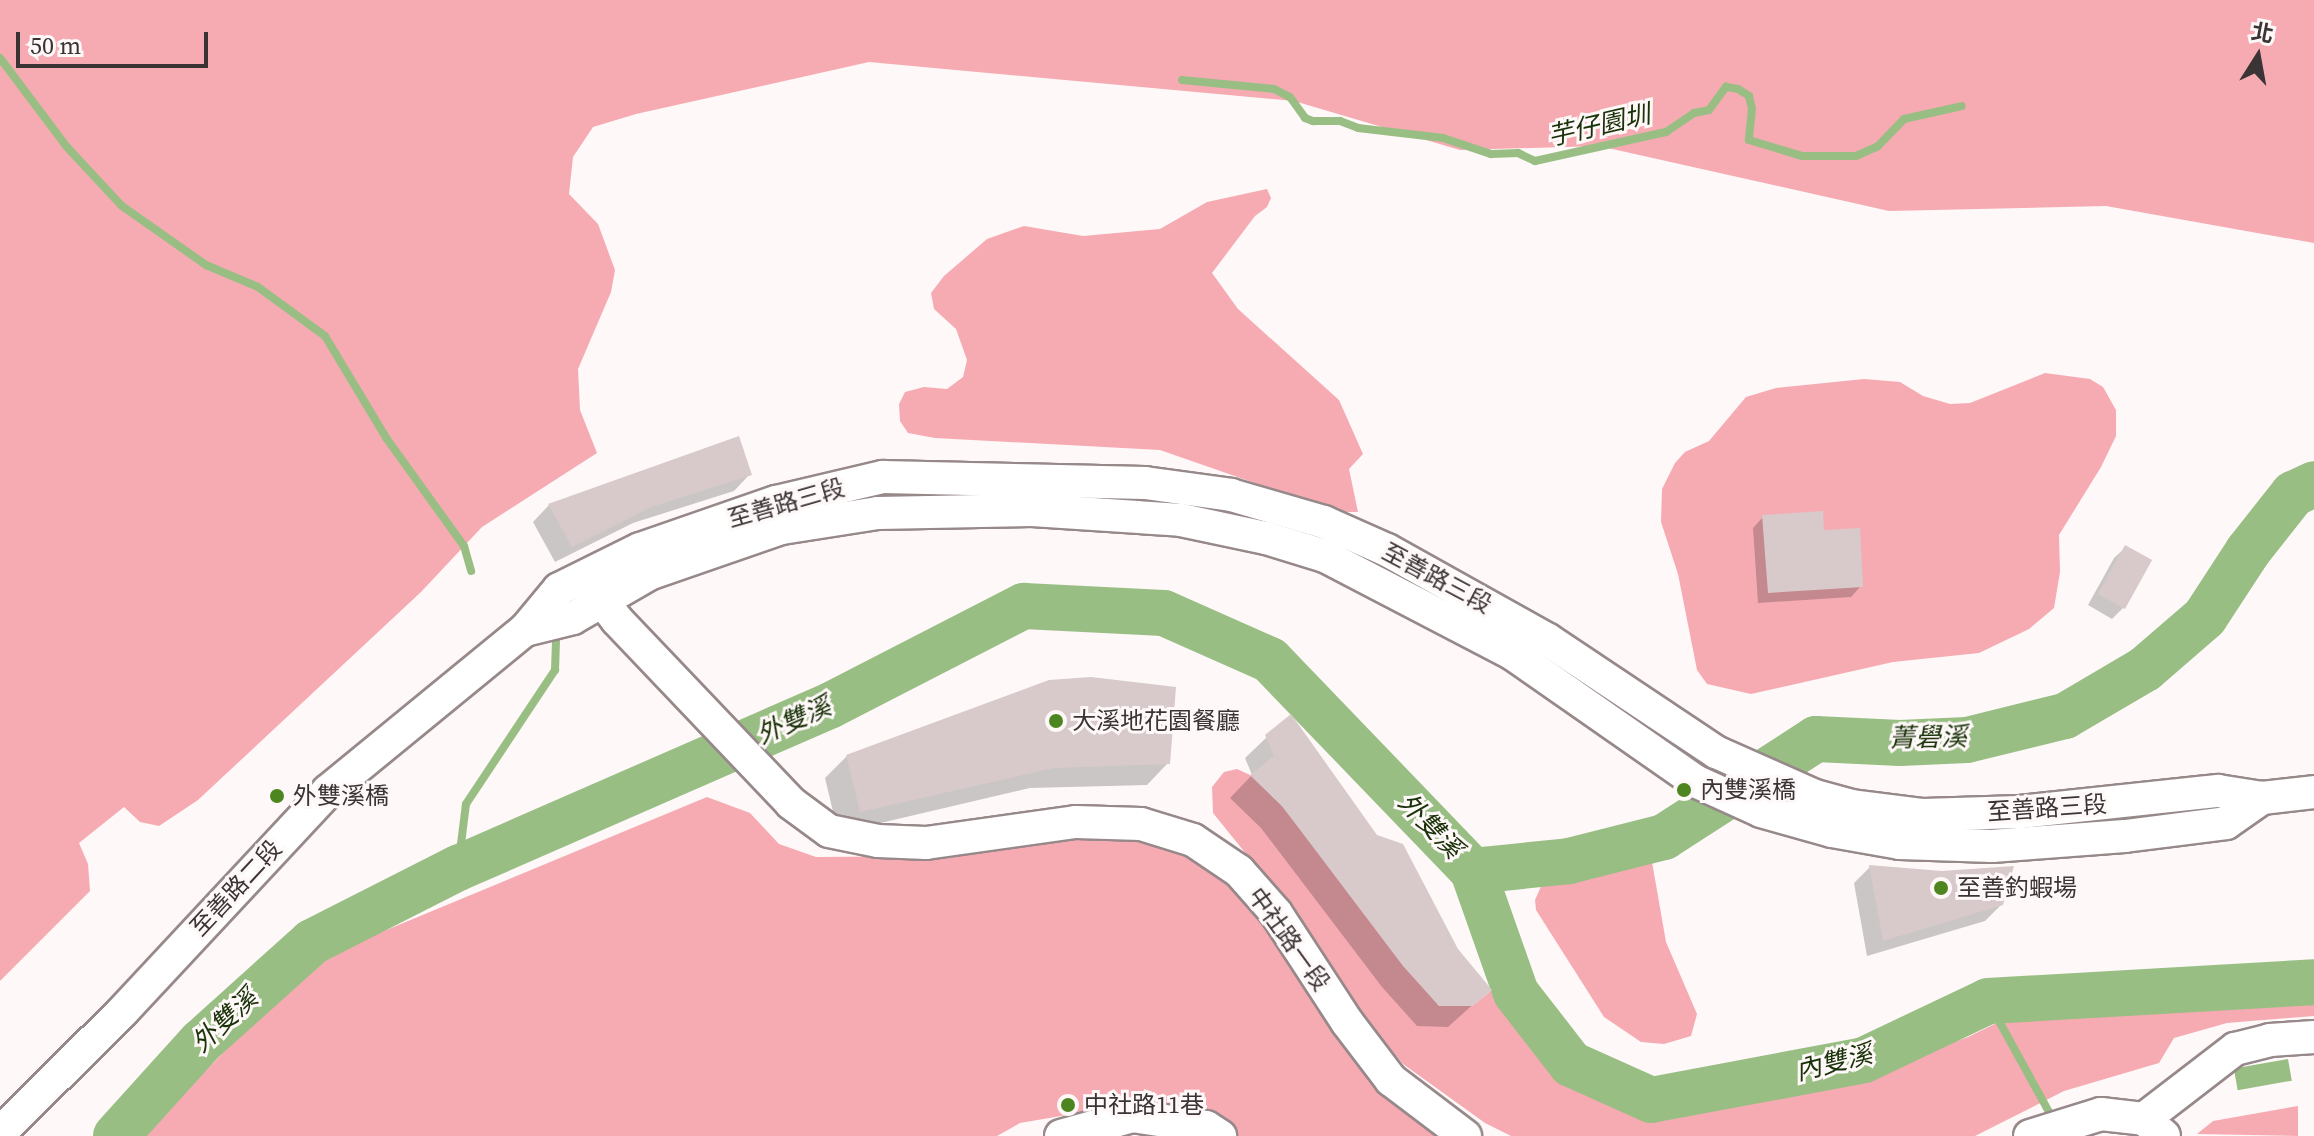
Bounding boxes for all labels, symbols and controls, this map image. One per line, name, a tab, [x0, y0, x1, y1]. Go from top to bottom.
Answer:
scale bar	[20, 16, 212, 66]
north arrow	[2218, 16, 2298, 96]
text: 北	[2249, 16, 2276, 49]
text: 50 m	[30, 29, 81, 62]
water label: 芋仔園圳	[1545, 99, 1653, 153]
street label: 至善路三段	[724, 473, 848, 533]
street label: 至善路三段	[1377, 537, 1497, 619]
water label: 外雙溪	[752, 691, 836, 751]
place label: 大溪地花園餐廳	[1072, 707, 1240, 735]
marker: 大溪地花園餐廳	[1047, 712, 1065, 730]
water label: 菁礐溪	[1889, 722, 1967, 754]
place label: 內雙溪橋	[1700, 776, 1796, 804]
marker: 內雙溪橋	[1675, 781, 1693, 799]
place label: 外雙溪橋	[293, 782, 389, 810]
marker: 外雙溪橋	[268, 787, 286, 805]
water label: 外雙溪	[1392, 787, 1468, 865]
street label: 至善路三段	[1986, 789, 2108, 827]
street label: 至善路二段	[185, 834, 287, 942]
place label: 至善釣蝦場	[1957, 874, 2077, 902]
marker: 至善釣蝦場	[1932, 879, 1950, 897]
street label: 中社路一段	[1242, 882, 1336, 996]
water label: 外雙溪	[186, 983, 264, 1059]
water label: 內雙溪	[1792, 1038, 1876, 1088]
place label: 中社路11巷	[1084, 1091, 1204, 1119]
marker: 中社路11巷	[1059, 1096, 1077, 1114]

